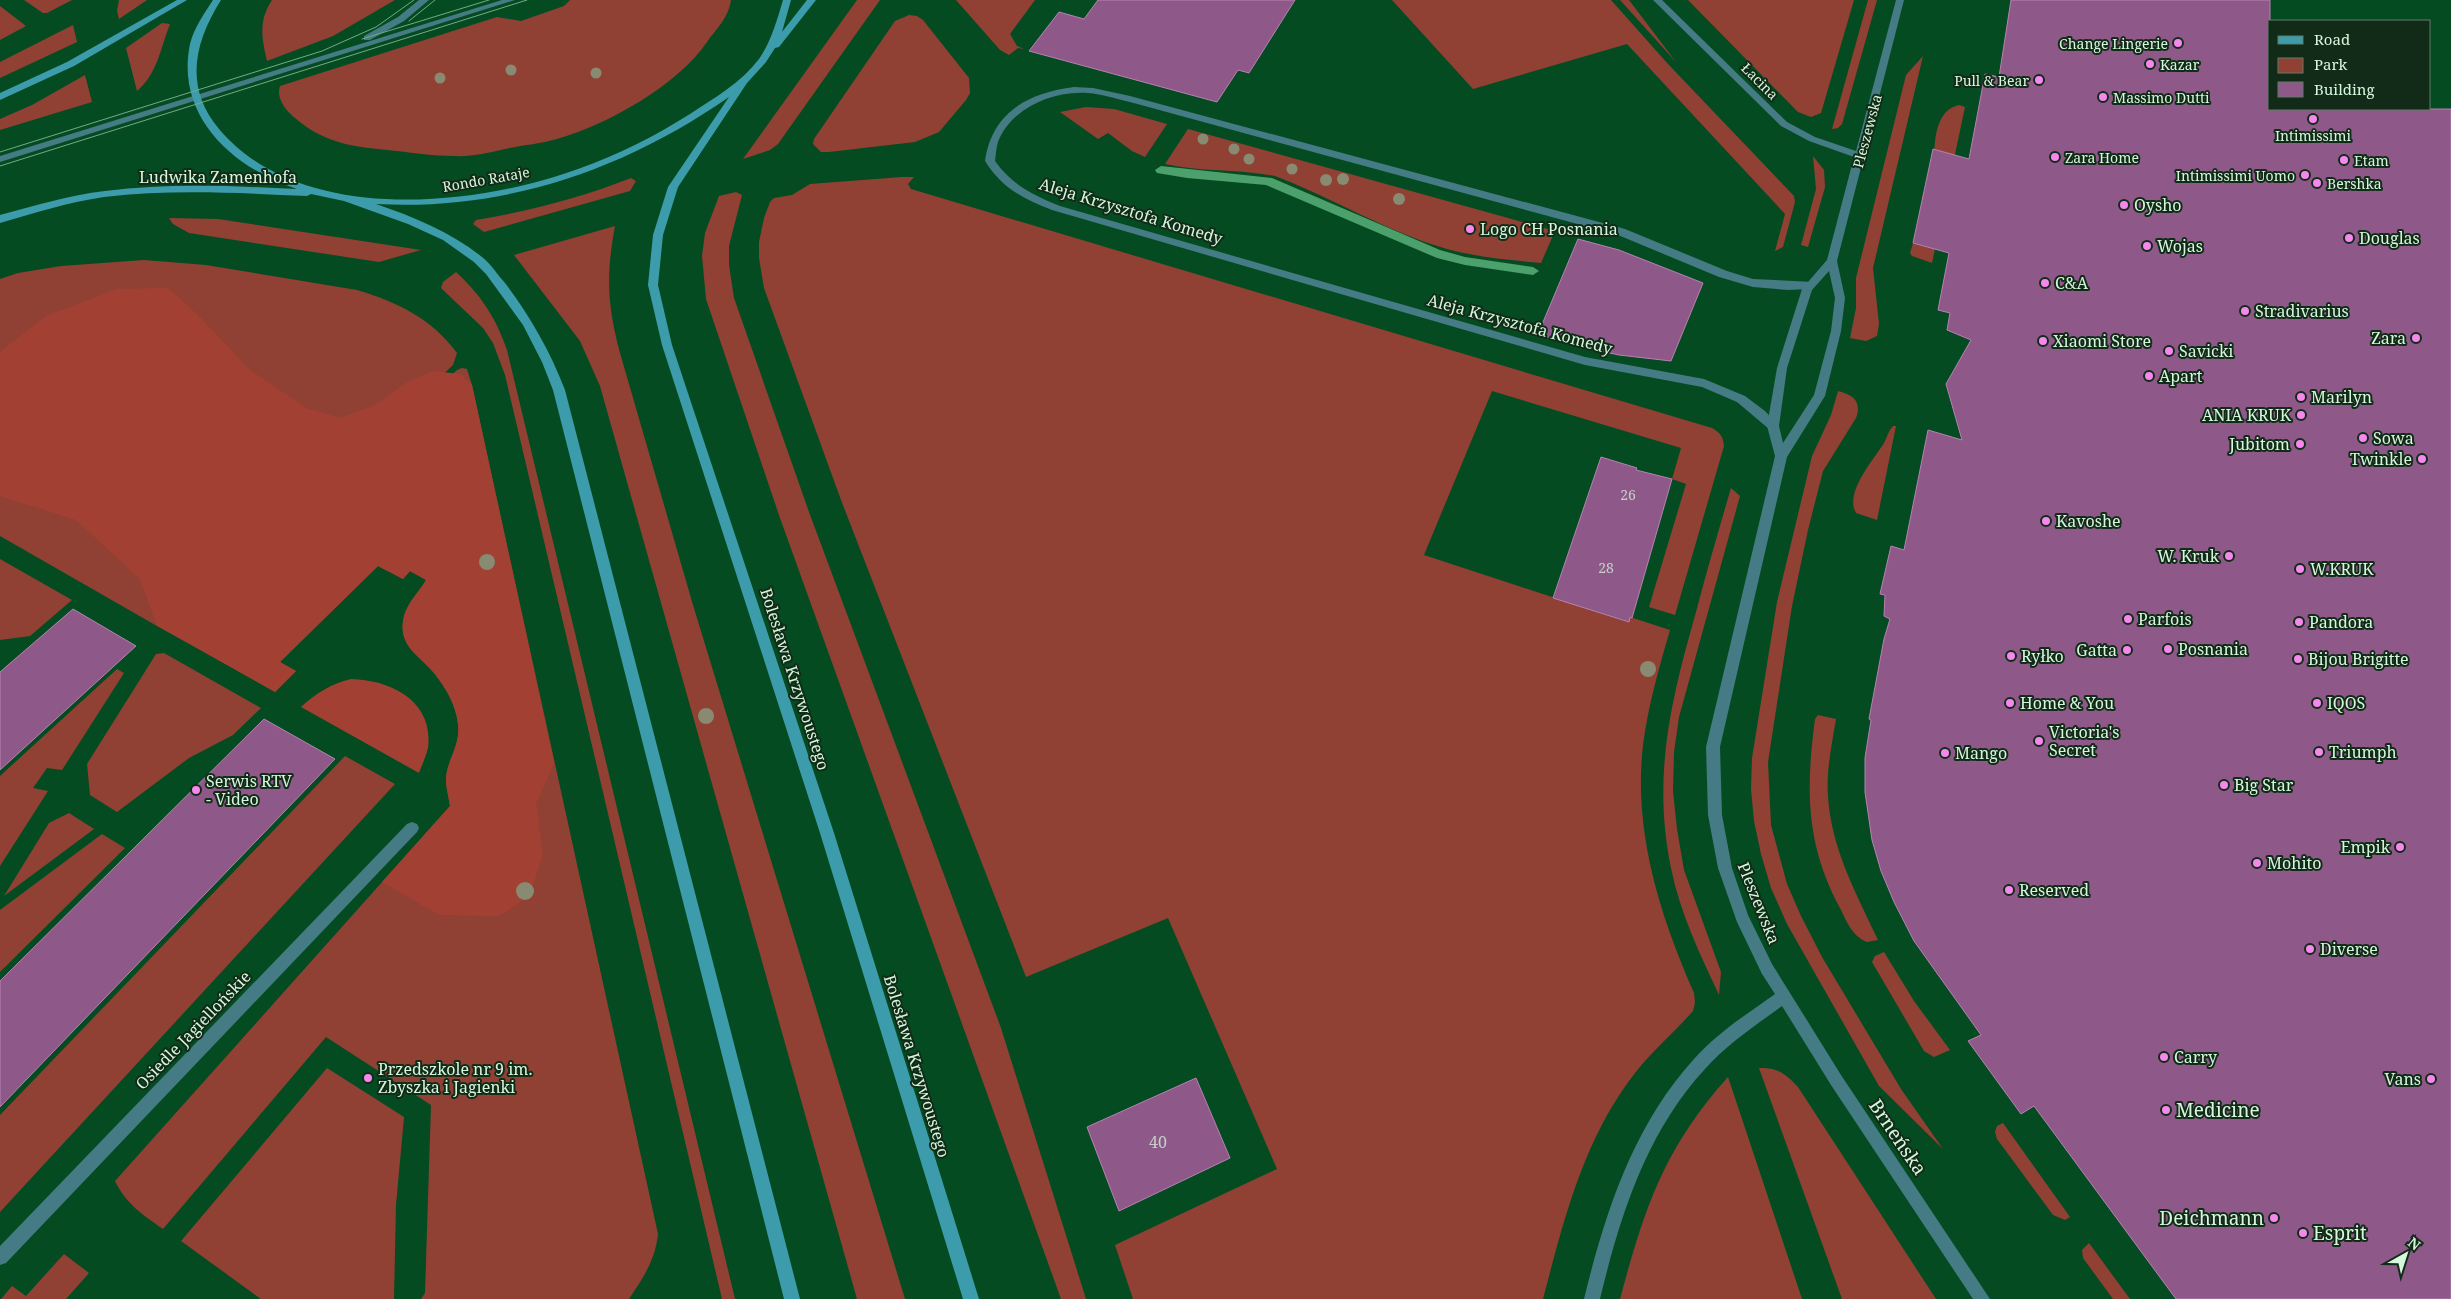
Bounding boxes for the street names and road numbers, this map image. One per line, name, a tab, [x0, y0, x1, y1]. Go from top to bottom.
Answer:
street label: Łacina	[1737, 58, 1783, 104]
street label: Pleszewska	[1848, 92, 1886, 170]
street label: Rondo Rataje	[441, 162, 531, 196]
street label: Ludwika Zamenhofa	[139, 166, 297, 188]
street label: Aleja Krzysztofa Komedy	[1037, 173, 1226, 250]
street label: Aleja Krzysztofa Komedy	[1425, 289, 1616, 360]
street label: Bolesława Krzywoustego	[755, 585, 835, 773]
street label: Pleszewska	[1733, 859, 1785, 947]
street label: Osiedle Jagiellońskie	[131, 966, 255, 1094]
street label: Bolesława Krzywoustego	[879, 972, 955, 1160]
street label: Brneńska	[1863, 1094, 1933, 1180]

